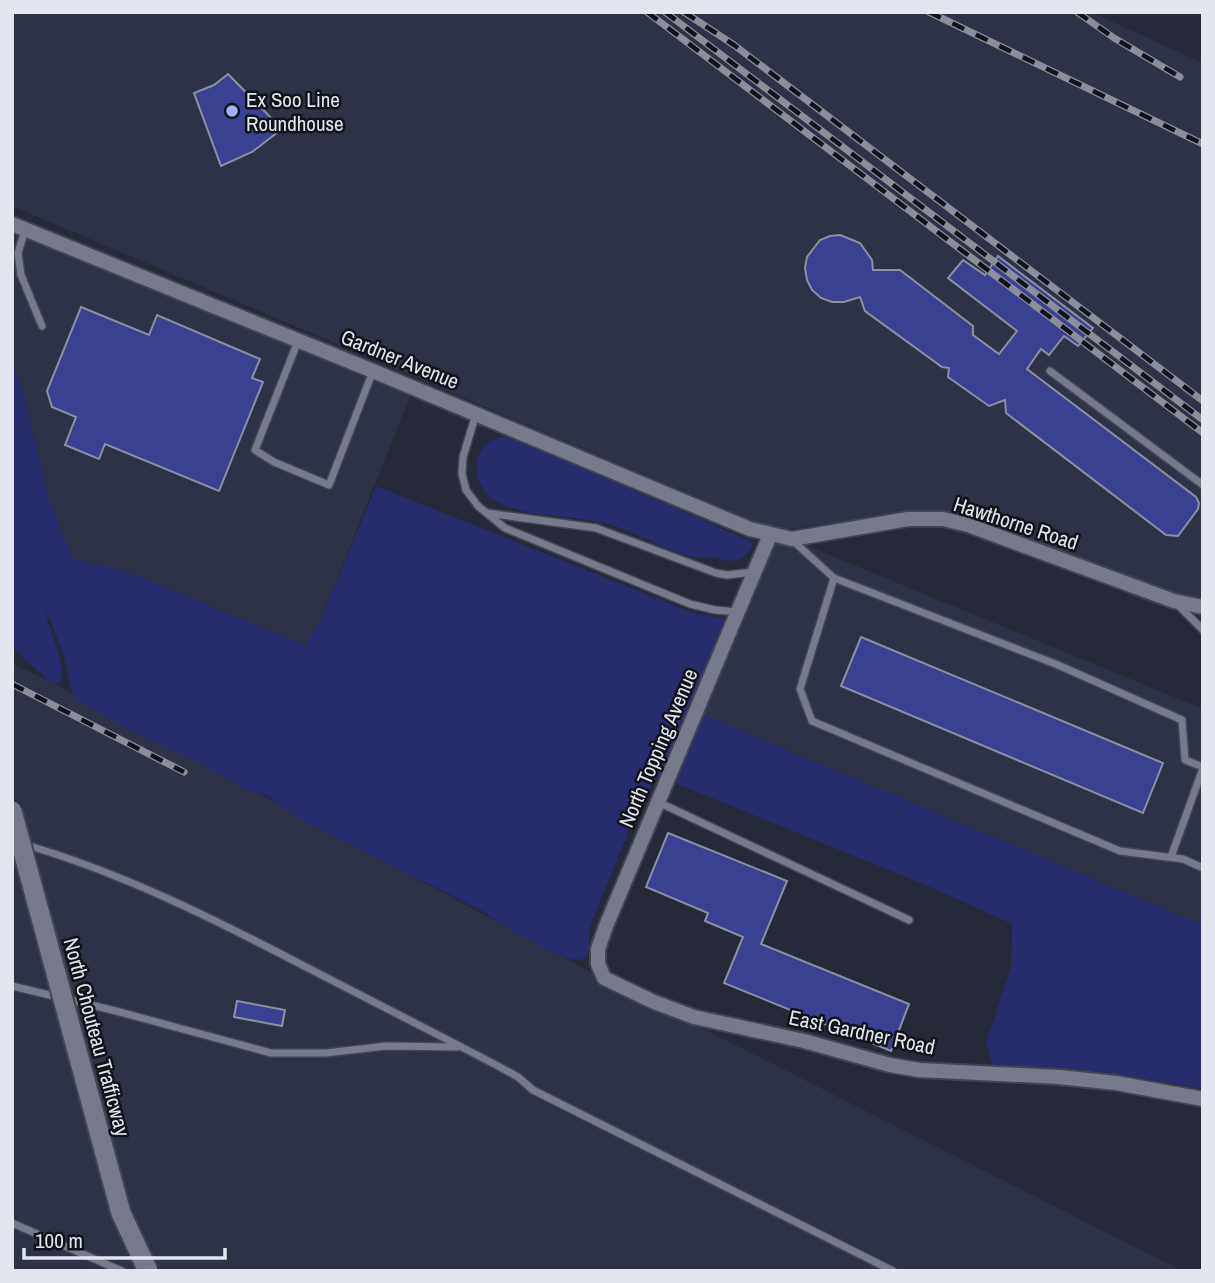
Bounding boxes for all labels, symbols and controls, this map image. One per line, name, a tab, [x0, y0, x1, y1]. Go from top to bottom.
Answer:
place label: Ex Soo Line Roundhouse	[246, 85, 344, 138]
marker: Ex Soo Line Roundhouse	[224, 103, 240, 119]
street label: Gardner Avenue	[337, 322, 463, 396]
street label: Hawthorne Road	[950, 489, 1082, 557]
street label: North Topping Avenue	[611, 664, 705, 832]
street label: North Chouteau Trafficway	[57, 934, 138, 1140]
street label: East Gardner Road	[786, 1002, 938, 1062]
scale bar	[24, 1216, 226, 1260]
text: 100 m	[35, 1226, 83, 1255]

